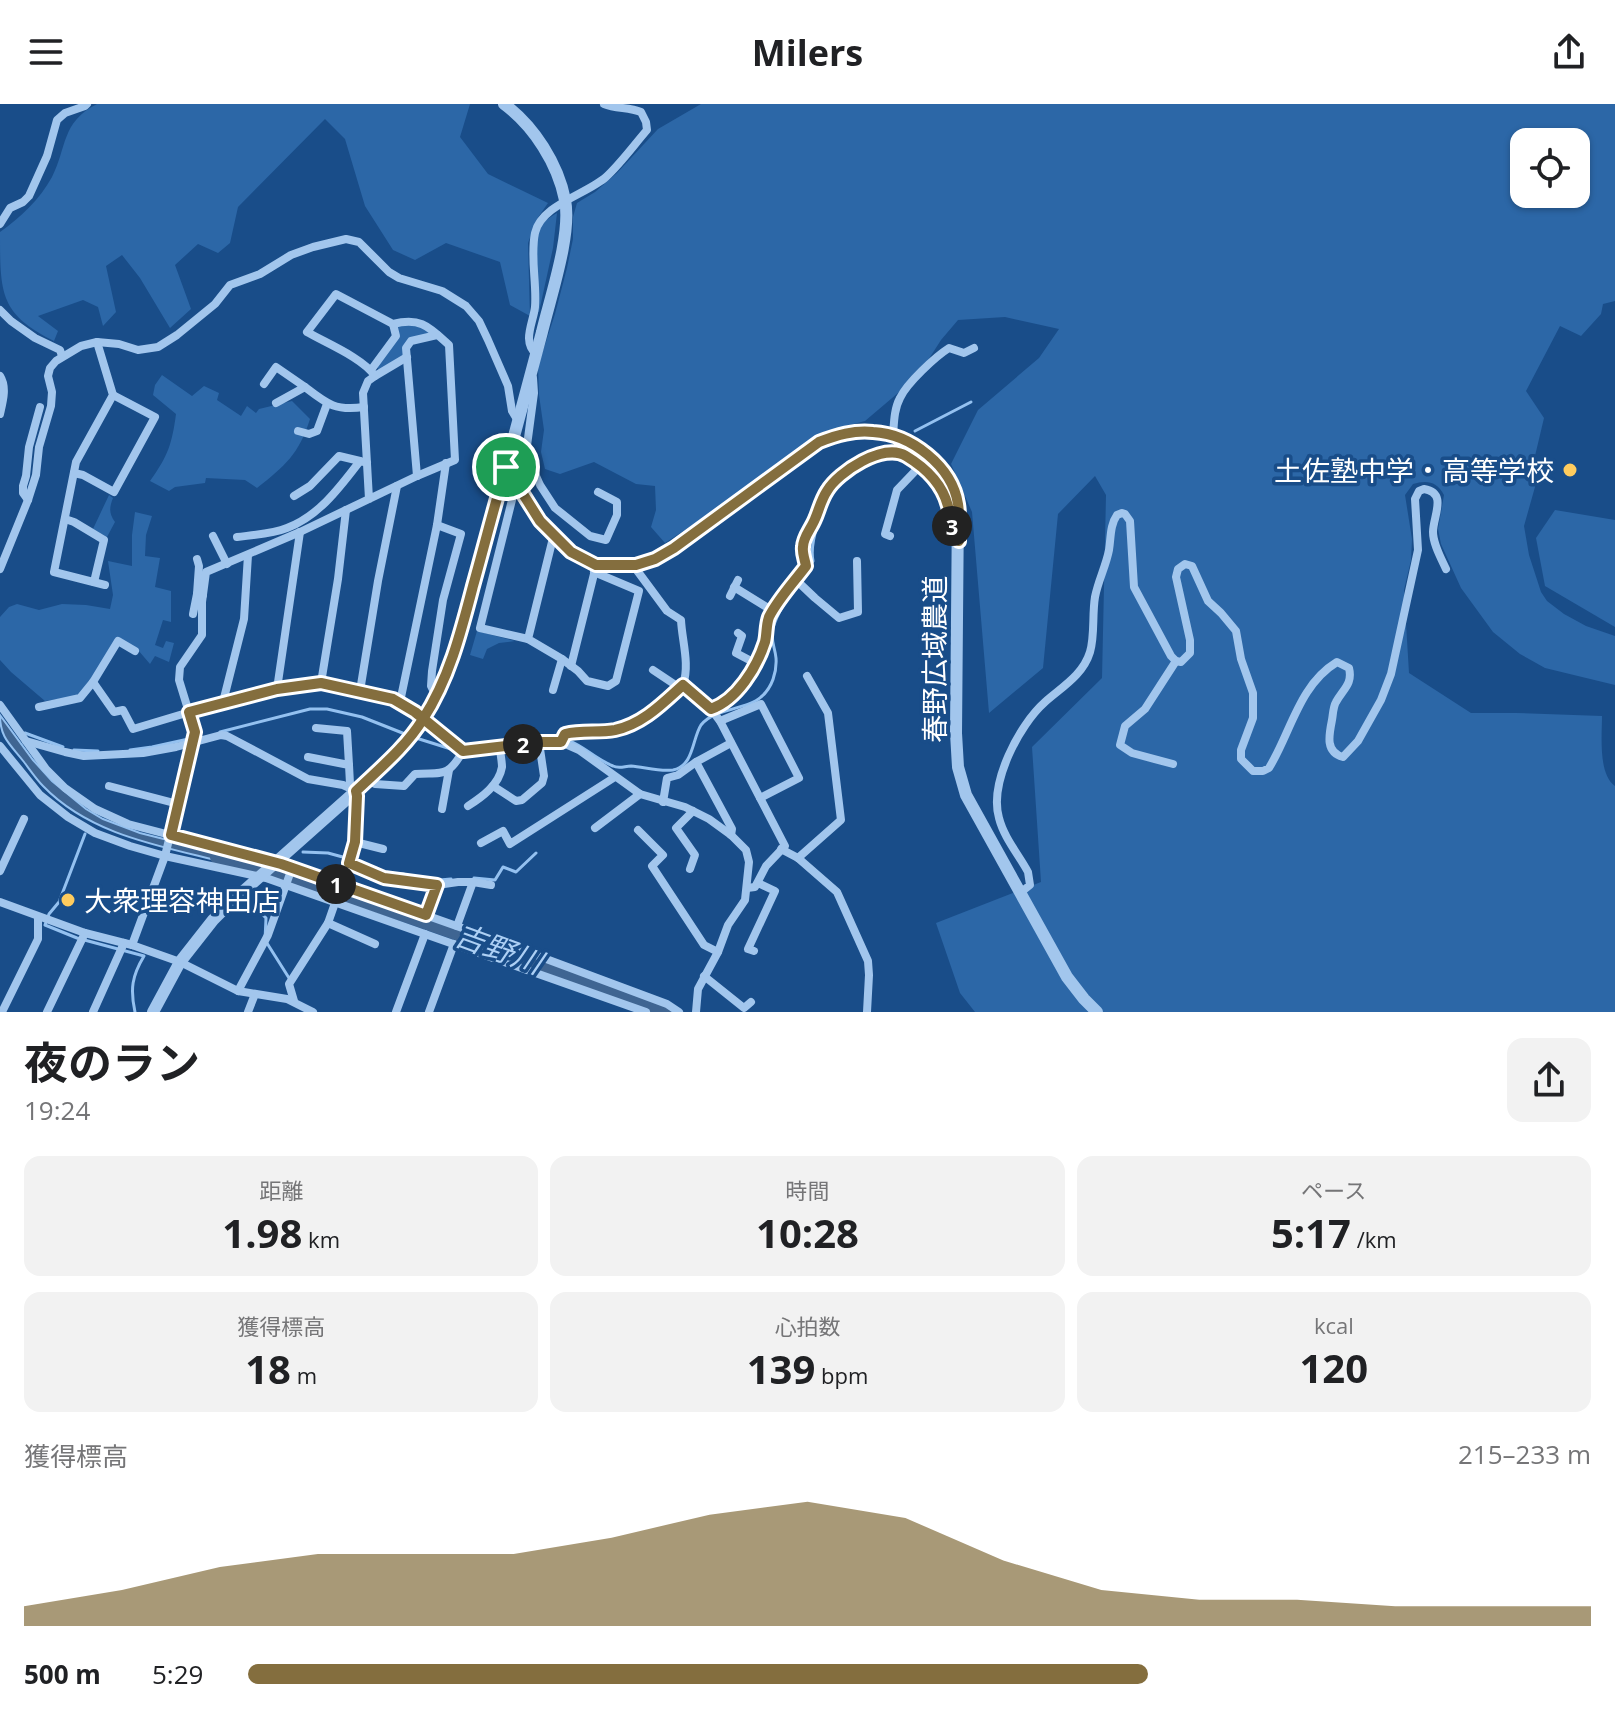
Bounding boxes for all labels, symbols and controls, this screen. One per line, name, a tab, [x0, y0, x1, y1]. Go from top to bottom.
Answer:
text: Milers	[752, 28, 863, 77]
icon: menu	[24, 30, 68, 74]
icon: share	[1547, 30, 1591, 74]
map controls	[1510, 128, 1590, 208]
button: locate	[1510, 128, 1590, 208]
pin	[472, 433, 540, 501]
icon: arrive	[484, 445, 528, 489]
place label: 土佐塾中学・高等学校	[1274, 451, 1554, 489]
marker: 土佐塾中学・高等学校	[1561, 461, 1579, 479]
pin: 3	[932, 506, 972, 546]
text: 3	[946, 511, 958, 541]
street label: 春野広域農道	[915, 575, 953, 743]
pin: 2	[503, 724, 543, 764]
text: 2	[517, 729, 529, 759]
pin: 1	[316, 864, 356, 904]
text: 1	[330, 869, 342, 899]
place label: 大衆理容神田店	[84, 881, 280, 919]
marker: 大衆理容神田店	[59, 891, 77, 909]
water label: 吉野川	[450, 913, 551, 984]
text: 夜のラン	[24, 1032, 200, 1092]
button: share	[1507, 1038, 1591, 1122]
text: 19:24	[24, 1092, 90, 1128]
text: 距離	[259, 1175, 303, 1205]
text: 時間	[785, 1175, 830, 1205]
text: ペース	[1301, 1175, 1366, 1205]
text: 1.98	[222, 1205, 302, 1260]
text: 10:28	[756, 1205, 859, 1260]
text: 5:17	[1271, 1205, 1351, 1260]
text: km	[302, 1224, 340, 1254]
text: /km	[1351, 1224, 1397, 1254]
text: kcal	[1314, 1310, 1354, 1340]
text: 獲得標高	[237, 1311, 325, 1341]
text: 心拍数	[774, 1311, 841, 1341]
text: 120	[1300, 1340, 1368, 1395]
text: 18	[245, 1341, 291, 1396]
text: 139	[747, 1341, 815, 1396]
text: m	[291, 1360, 317, 1390]
text: bpm	[815, 1360, 868, 1390]
text: 215–233 m	[1458, 1436, 1591, 1472]
text: 獲得標高	[24, 1438, 128, 1474]
text: 500 m	[24, 1656, 101, 1692]
text: 5:29	[152, 1656, 203, 1692]

